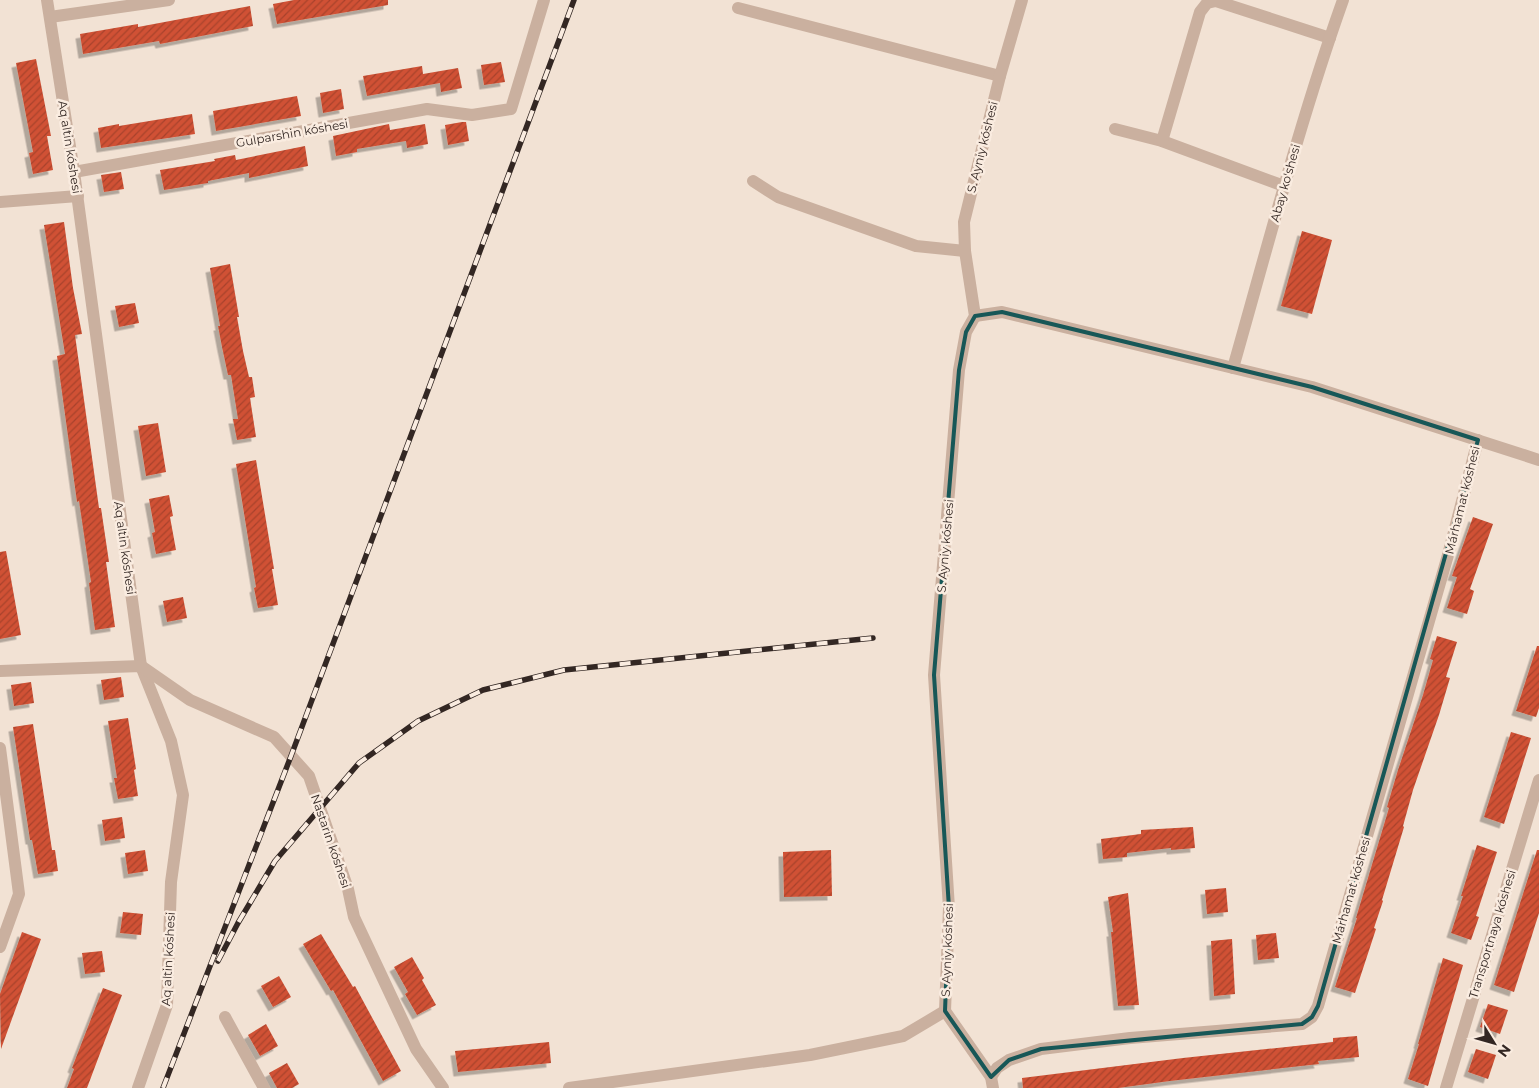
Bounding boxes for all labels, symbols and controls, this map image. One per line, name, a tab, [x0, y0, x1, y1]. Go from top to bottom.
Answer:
street label: Aq altin kóshesi	[55, 99, 85, 195]
street label: S. Ayniy kóshesi	[963, 100, 1001, 194]
street label: Gulparshin kóshesi	[235, 116, 349, 150]
street label: Abay ko'shesi	[1267, 142, 1303, 224]
street label: Márhamat kóshesi	[1441, 444, 1483, 556]
street label: S. Ayniy kóshesi	[933, 499, 957, 593]
street label: Aq altin kóshesi	[111, 500, 139, 596]
street label: Nastarin kóshesi	[308, 792, 354, 890]
street label: Márhamat kóshesi	[1328, 835, 1374, 945]
street label: Transportnaya kóshesi	[1465, 868, 1519, 1000]
street label: S. Ayniy kóshesi	[938, 903, 956, 997]
street label: Aq altin kóshesi	[158, 912, 178, 1006]
north arrow	[1469, 1018, 1519, 1068]
text: N	[1494, 1041, 1515, 1061]

